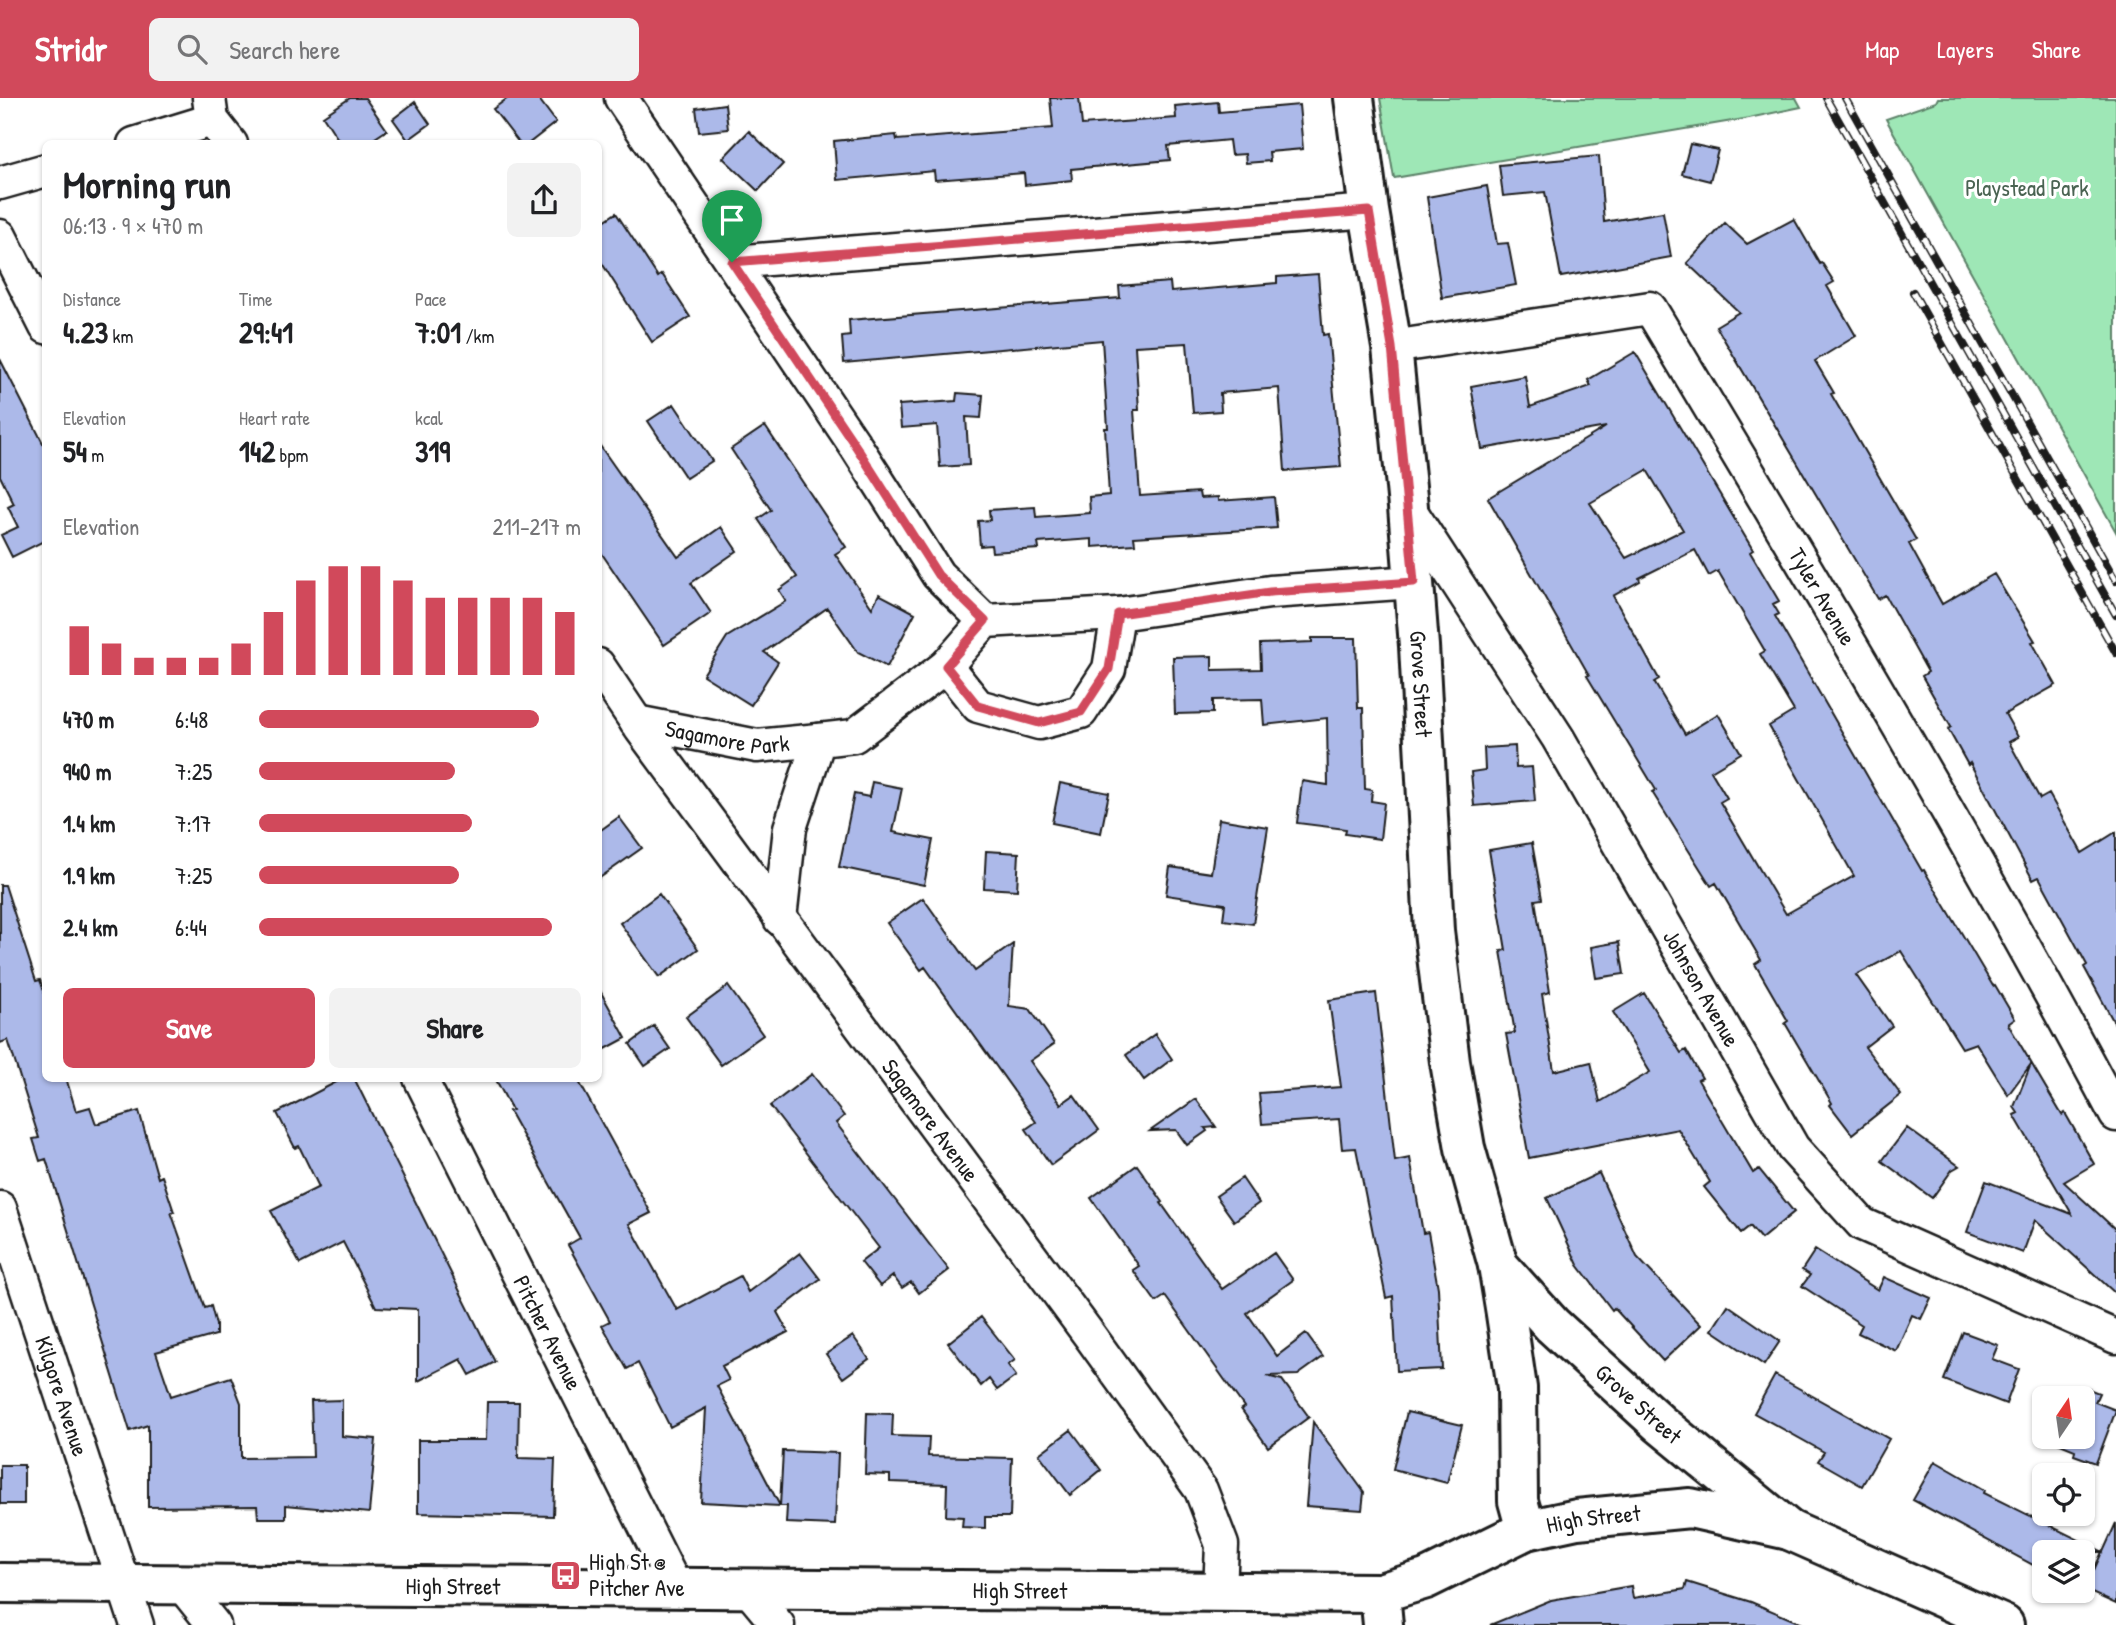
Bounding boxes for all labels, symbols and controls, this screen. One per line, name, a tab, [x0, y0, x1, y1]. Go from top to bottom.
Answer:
search box	[149, 18, 639, 81]
text: Stridr	[35, 27, 107, 71]
icon: search	[173, 30, 211, 68]
text: Search here	[229, 32, 340, 67]
text: Map	[1865, 33, 1899, 65]
text: Layers	[1937, 33, 1994, 65]
text: Share	[2032, 33, 2081, 65]
text: Morning run	[63, 158, 231, 210]
button: share	[507, 163, 581, 237]
park label: Playstead Park	[1965, 172, 2089, 203]
pin	[702, 190, 762, 262]
icon: arrive	[713, 201, 751, 239]
text: 06:13 · 9 × 470 m	[63, 210, 203, 241]
text: Distance	[63, 286, 121, 312]
text: Time	[239, 286, 273, 312]
text: Pace	[415, 286, 447, 312]
text: 4.23	[63, 312, 108, 352]
text: 29:41	[239, 312, 293, 352]
text: 7:01	[415, 312, 461, 352]
text: km	[108, 323, 133, 349]
text: /km	[461, 323, 494, 349]
text: Elevation	[63, 405, 126, 431]
text: Heart rate	[239, 405, 310, 431]
text: kcal	[415, 405, 443, 431]
text: 54	[63, 431, 87, 471]
text: 142	[239, 431, 275, 471]
text: 319	[415, 431, 450, 471]
text: m	[87, 442, 104, 468]
text: bpm	[275, 442, 308, 468]
text: Elevation	[63, 511, 139, 542]
text: 211–217 m	[492, 511, 581, 542]
street label: Tyler Avenue	[1782, 542, 1864, 651]
street label: Grove Street	[1403, 629, 1440, 739]
text: 470 m	[63, 704, 114, 735]
text: 6:48	[175, 704, 208, 735]
street label: Sagamore Park	[663, 712, 791, 762]
text: 940 m	[63, 756, 111, 787]
text: 7:25	[175, 756, 212, 787]
text: 1.4 km	[63, 808, 115, 839]
text: 7:17	[175, 808, 211, 839]
text: 1.9 km	[63, 860, 115, 891]
text: 7:25	[175, 860, 212, 891]
text: 2.4 km	[63, 912, 118, 943]
text: 6:44	[175, 912, 207, 943]
street label: Johnson Avenue	[1656, 924, 1748, 1052]
button: Save	[63, 988, 315, 1068]
button: Share	[329, 988, 581, 1068]
street label: Sagamore Avenue	[875, 1052, 987, 1188]
street label: Pitcher Avenue	[507, 1270, 590, 1395]
street label: Kilgore Avenue	[28, 1332, 96, 1460]
street label: Grove Street	[1589, 1356, 1690, 1451]
north arrow	[2032, 1386, 2095, 1449]
map controls	[2032, 1386, 2095, 1603]
button: locate	[2032, 1463, 2095, 1526]
street label: High Street	[1543, 1497, 1643, 1540]
button: layers	[2032, 1540, 2095, 1603]
place label: High St @ Pitcher Ave	[589, 1546, 685, 1603]
bus stop icon: High St @ Pitcher Ave	[549, 1558, 583, 1592]
street label: High Street	[406, 1570, 502, 1602]
street label: High Street	[973, 1574, 1069, 1606]

